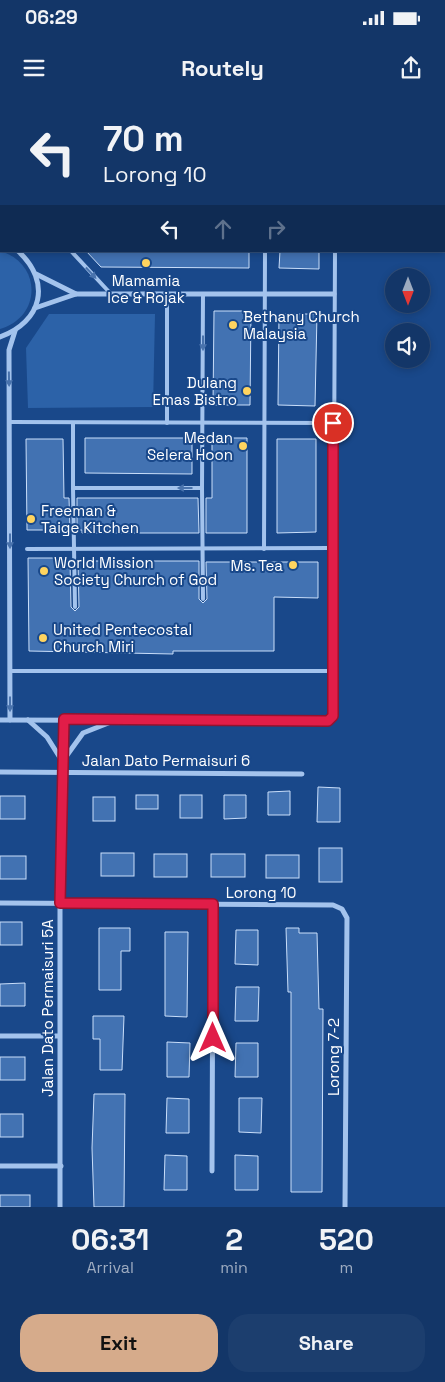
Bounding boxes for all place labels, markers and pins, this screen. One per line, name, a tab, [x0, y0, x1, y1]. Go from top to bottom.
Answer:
marker: Mamamia Ice & Rojak	[140, 257, 152, 269]
place label: Mamamia Ice & Rojak	[107, 271, 185, 307]
place label: Bethany Church Malaysia	[243, 307, 360, 343]
marker: Bethany Church Malaysia	[227, 319, 239, 331]
place label: Dulang Emas Bistro	[152, 373, 237, 409]
marker: Dulang Emas Bistro	[241, 385, 253, 397]
pin	[312, 402, 354, 444]
place label: Medan Selera Hoon	[147, 428, 233, 464]
marker: Medan Selera Hoon	[237, 440, 249, 452]
place label: Freeman & Taige Kitchen	[41, 501, 139, 537]
marker: Freeman & Taige Kitchen	[25, 513, 37, 525]
place label: World Mission Society Church of God	[54, 553, 217, 589]
place label: Ms. Tea	[231, 556, 283, 575]
marker: Ms. Tea	[287, 559, 299, 571]
marker: World Mission Society Church of God	[38, 565, 50, 577]
place label: United Pentecostal Church Miri	[53, 620, 192, 656]
marker: United Pentecostal Church Miri	[37, 632, 49, 644]

